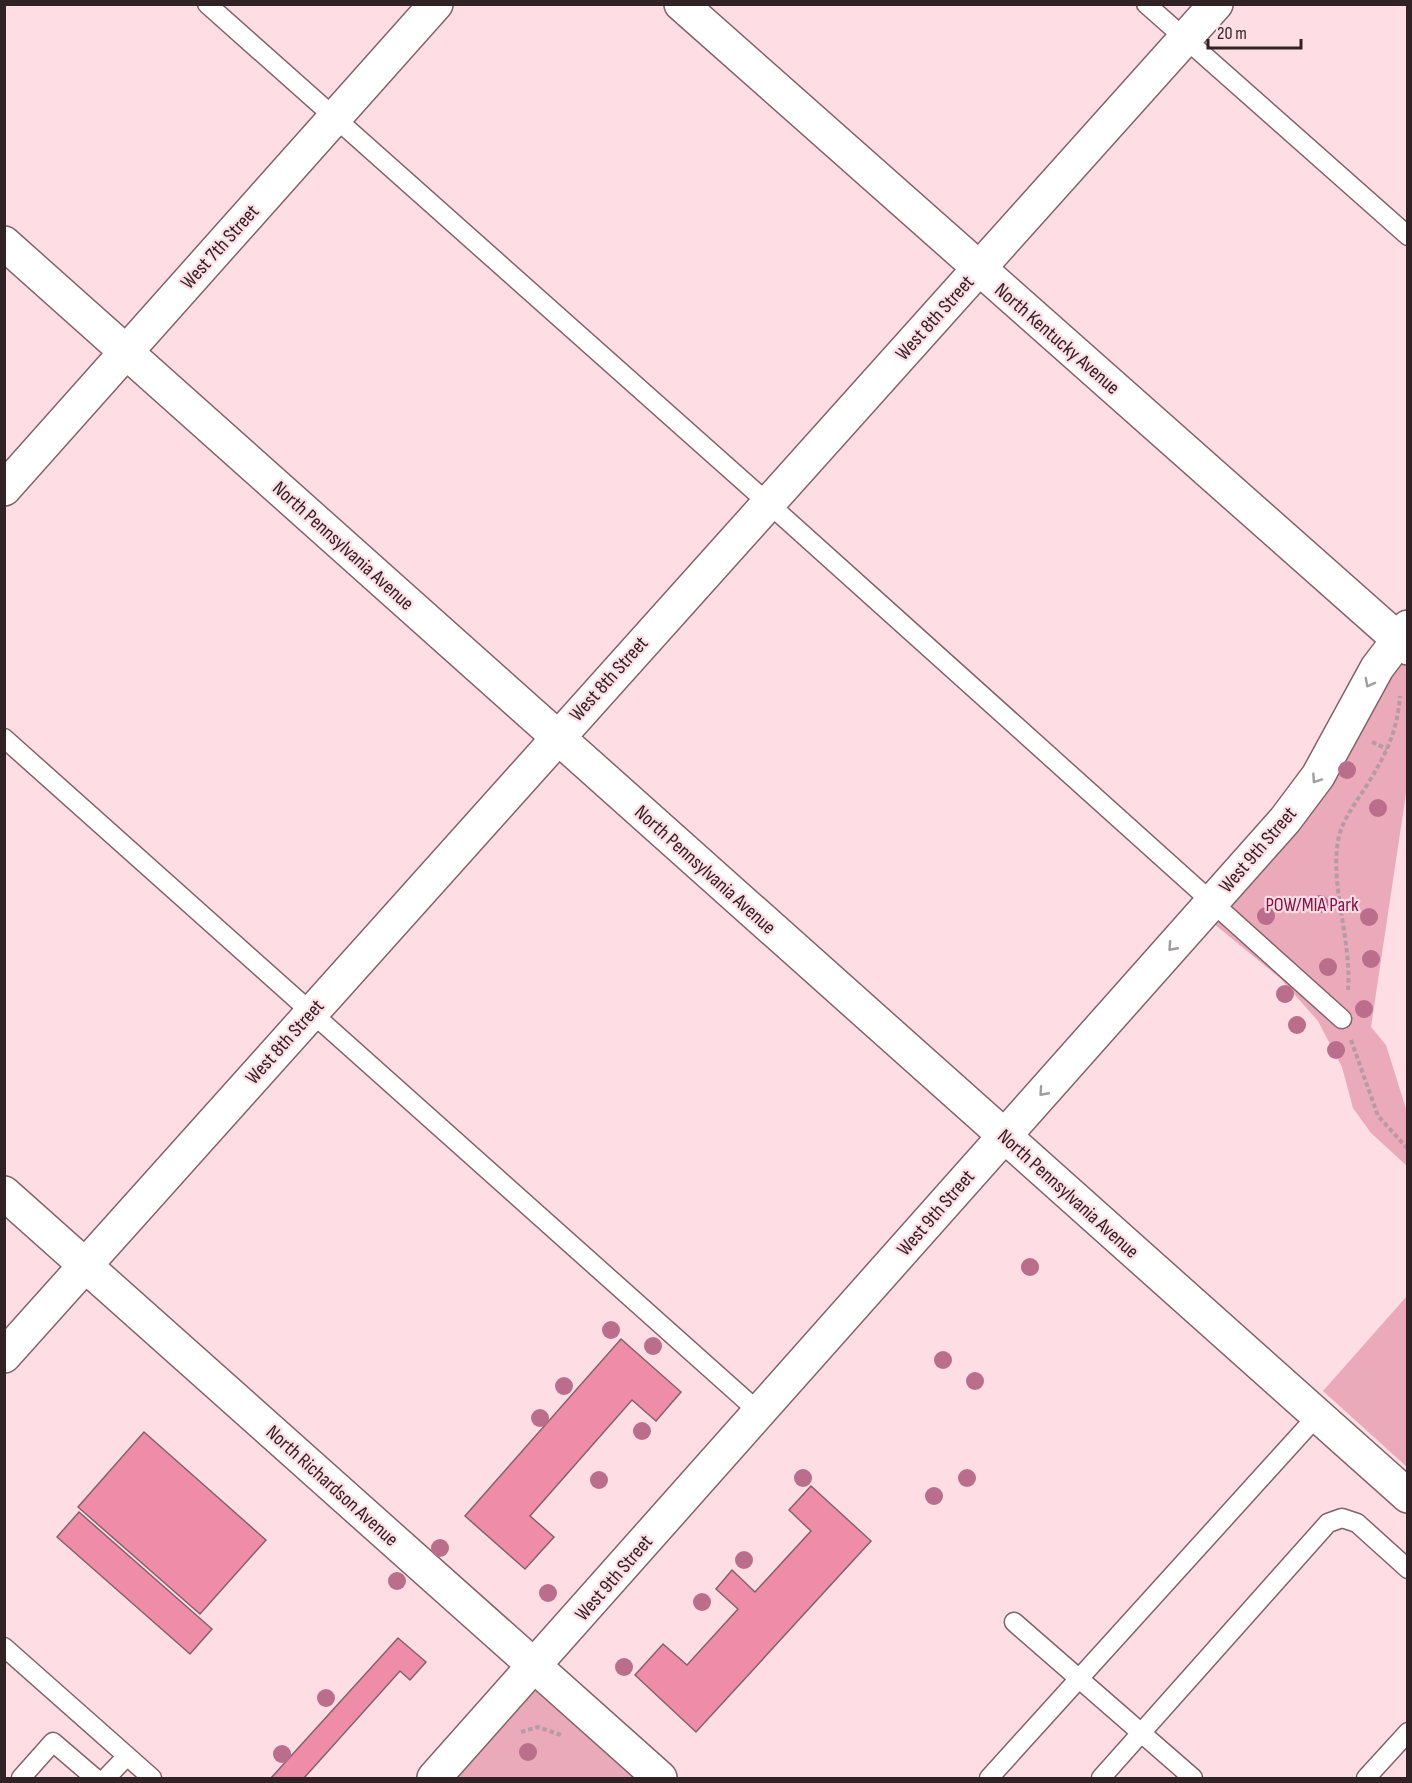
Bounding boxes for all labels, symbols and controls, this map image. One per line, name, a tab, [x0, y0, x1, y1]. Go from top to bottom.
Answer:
scale bar	[1208, 12, 1301, 50]
text: 20 m	[1217, 23, 1247, 44]
street label: West 7th Street	[176, 200, 264, 294]
street label: West 8th Street	[891, 271, 979, 365]
street label: North Kentucky Avenue	[990, 278, 1124, 400]
street label: North Pennsylvania Avenue	[267, 476, 419, 616]
street label: West 8th Street	[565, 632, 653, 726]
one-way arrow	[1365, 676, 1376, 687]
one-way arrow	[1312, 773, 1323, 784]
street label: North Pennsylvania Avenue	[629, 800, 781, 940]
street label: West 9th Street	[1214, 802, 1302, 898]
park label: POW/MIA Park	[1265, 893, 1359, 917]
one-way arrow	[1168, 940, 1179, 951]
street label: West 8th Street	[241, 995, 329, 1089]
one-way arrow	[1039, 1086, 1050, 1096]
street label: North Pennsylvania Avenue	[992, 1124, 1144, 1264]
street label: West 9th Street	[892, 1165, 980, 1261]
street label: North Richardson Avenue	[261, 1420, 403, 1552]
street label: West 9th Street	[570, 1530, 658, 1626]

